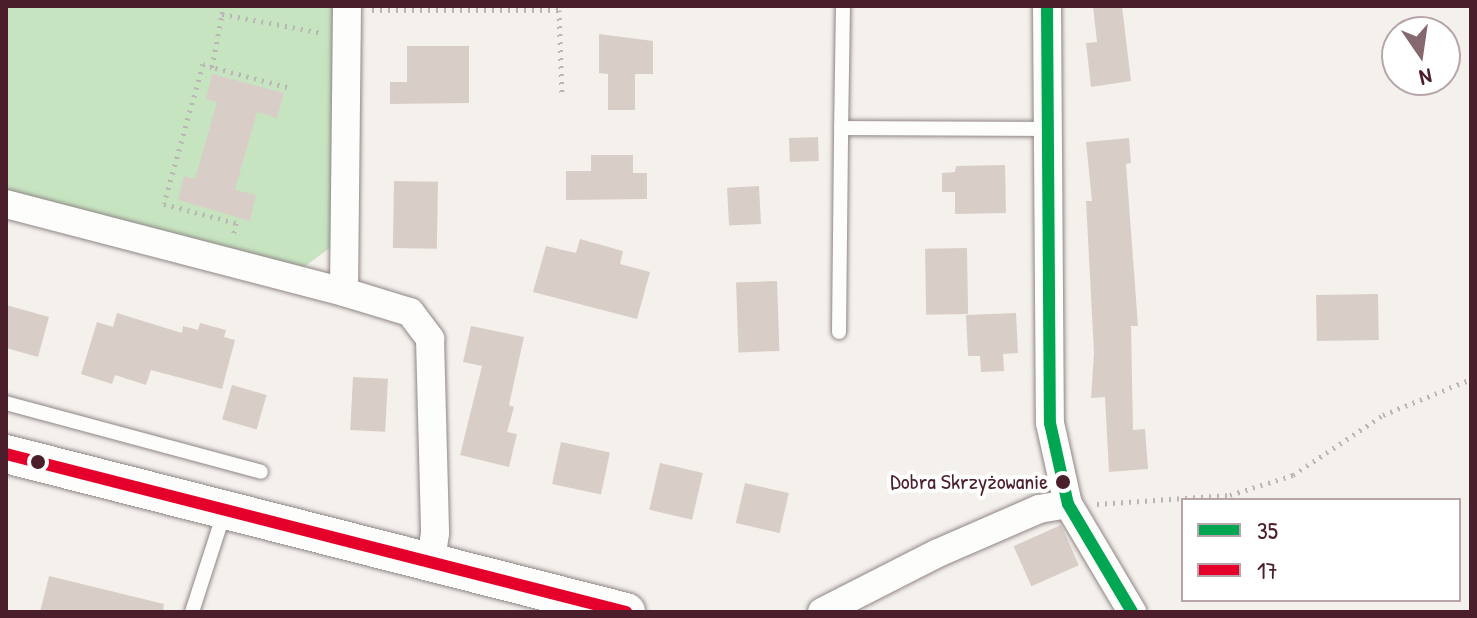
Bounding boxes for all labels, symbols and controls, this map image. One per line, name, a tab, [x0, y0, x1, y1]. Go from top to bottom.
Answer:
north arrow	[1381, 16, 1461, 96]
text: N	[1417, 62, 1435, 93]
unlabelled marker	[30, 454, 46, 470]
place label: Dobra Skrzyżowanie	[890, 469, 1048, 495]
marker: Dobra Skrzyżowanie	[1055, 474, 1071, 490]
legend	[1181, 498, 1461, 602]
text: 35	[1257, 514, 1278, 546]
text: 17	[1257, 554, 1278, 586]

